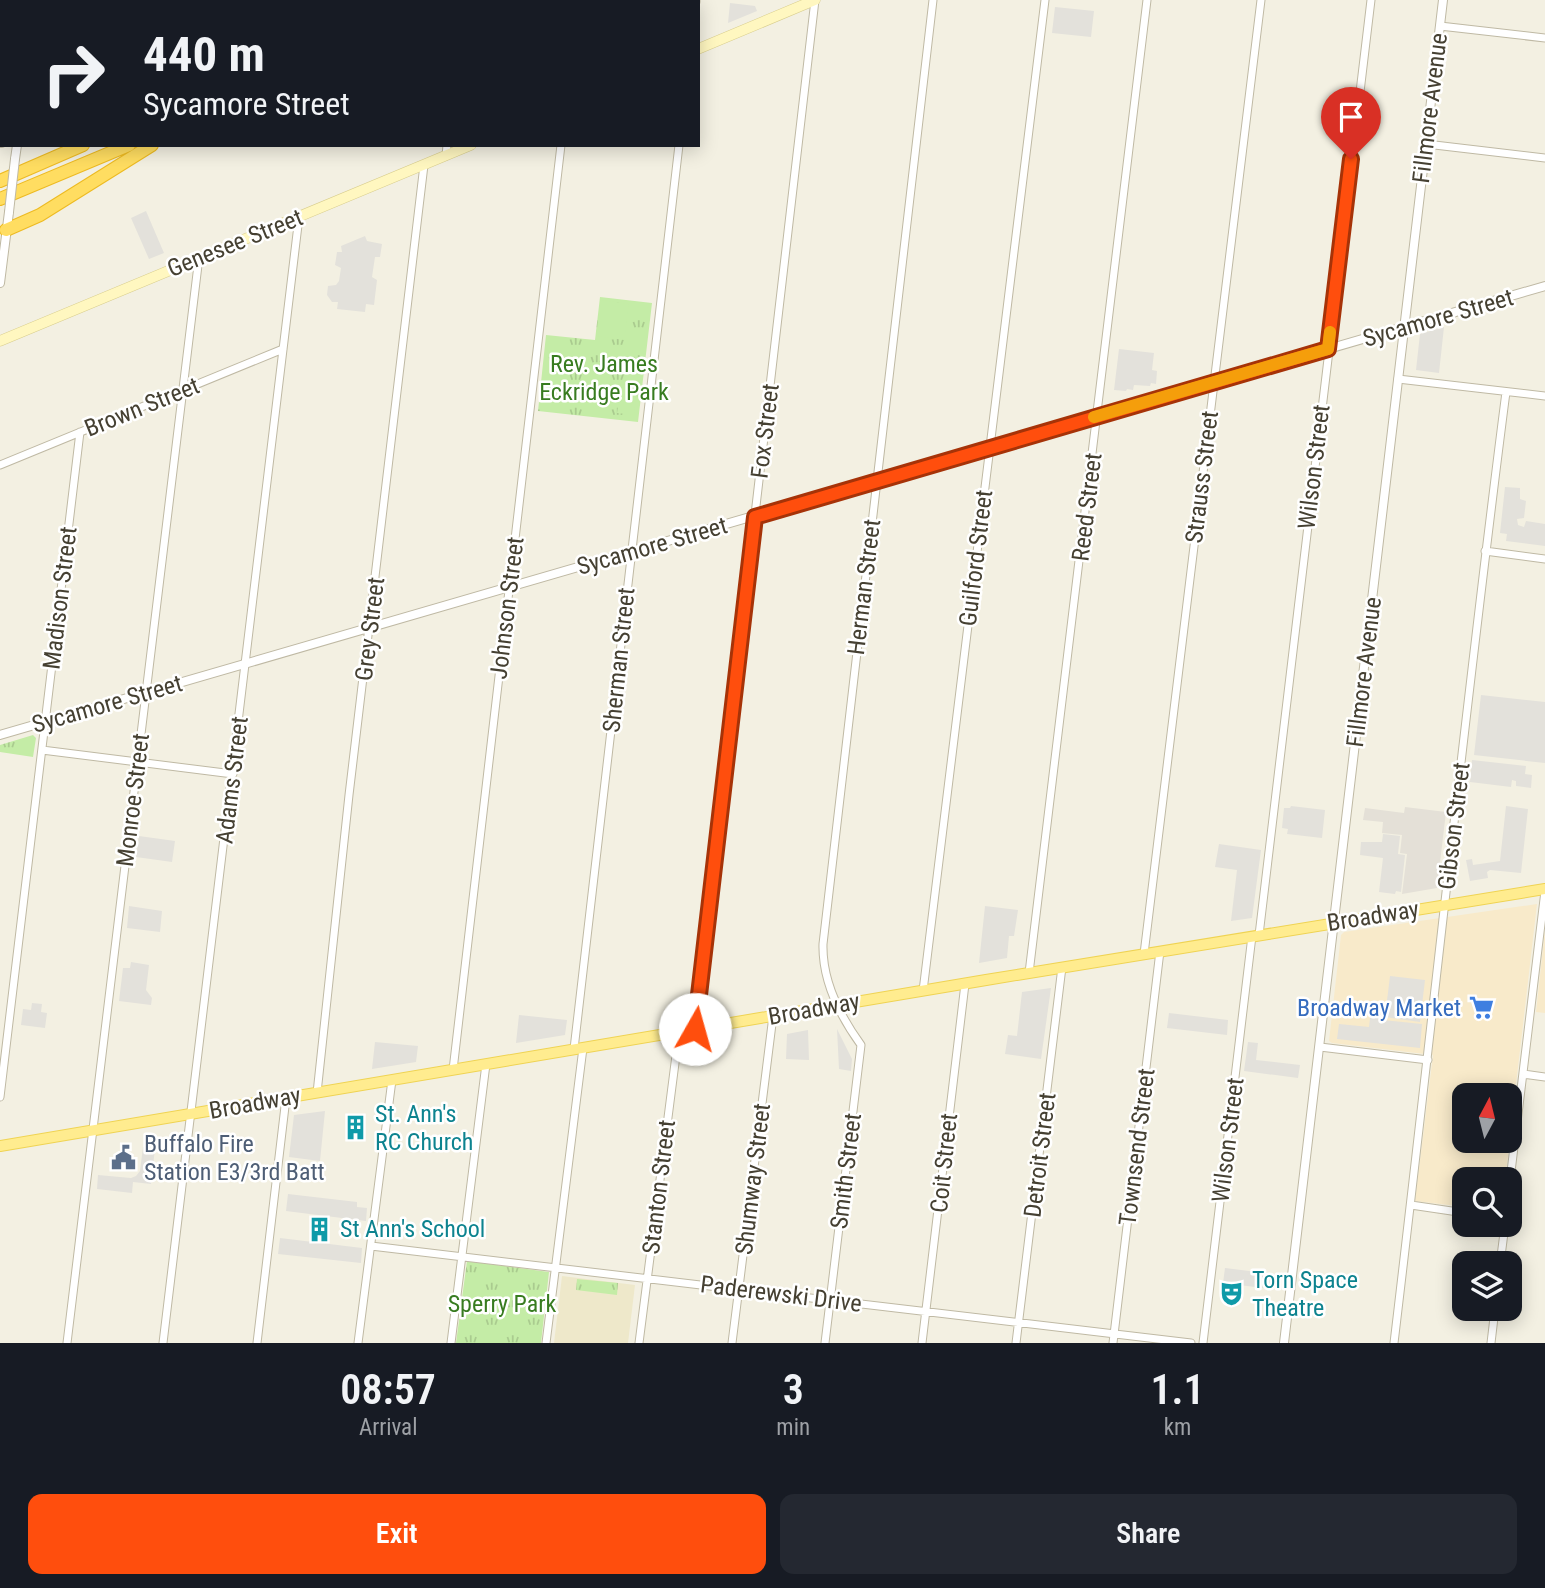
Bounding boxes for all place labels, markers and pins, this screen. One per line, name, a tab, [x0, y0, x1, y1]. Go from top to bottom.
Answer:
pin	[1321, 87, 1381, 159]
place label: Broadway Market	[1297, 994, 1461, 1022]
supermarket icon: Broadway Market	[1467, 994, 1495, 1022]
place label: St. Ann's RC Church	[375, 1100, 473, 1156]
building icon: St. Ann's RC Church	[341, 1114, 369, 1142]
place label: Buffalo Fire Station E3/3rd Batt	[144, 1130, 325, 1186]
public building icon: Buffalo Fire Station E3/3rd Batt	[110, 1144, 138, 1172]
building icon: St Ann's School	[306, 1215, 334, 1243]
place label: St Ann's School	[340, 1215, 485, 1243]
place label: Torn Space Theatre	[1252, 1266, 1358, 1322]
theatre icon: Torn Space Theatre	[1218, 1280, 1246, 1308]

